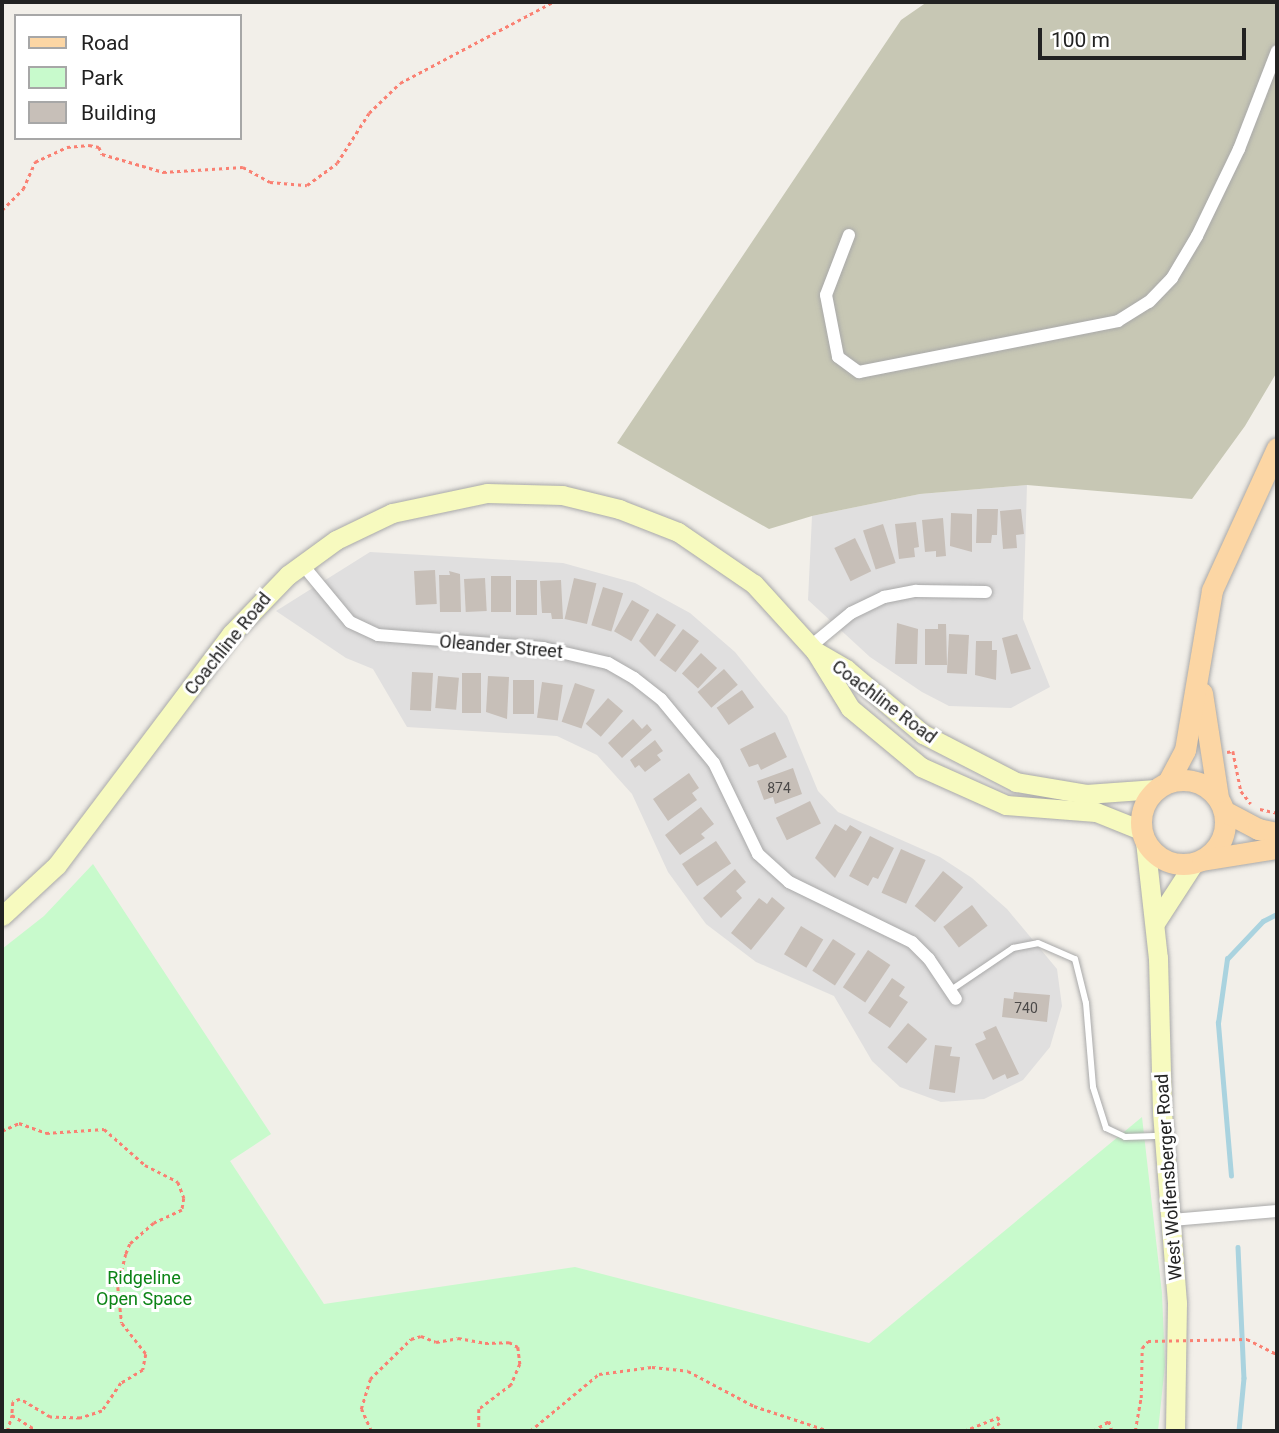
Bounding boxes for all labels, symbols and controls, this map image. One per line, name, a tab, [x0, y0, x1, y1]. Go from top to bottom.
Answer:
legend	[14, 14, 242, 140]
scale bar	[1041, 14, 1249, 58]
text: 100 m	[1051, 28, 1110, 52]
text: Road	[81, 31, 129, 55]
text: Park	[81, 66, 123, 90]
text: Building	[81, 101, 156, 125]
street label: Coachline Road	[180, 589, 276, 699]
street label: Oleander Street	[438, 631, 564, 663]
street label: Coachline Road	[828, 656, 940, 748]
house number: 874	[767, 780, 791, 796]
house number: 740	[1014, 1000, 1038, 1016]
street label: West Wolfensberger Road	[1151, 1073, 1187, 1281]
park label: Ridgeline Open Space	[96, 1268, 192, 1310]

